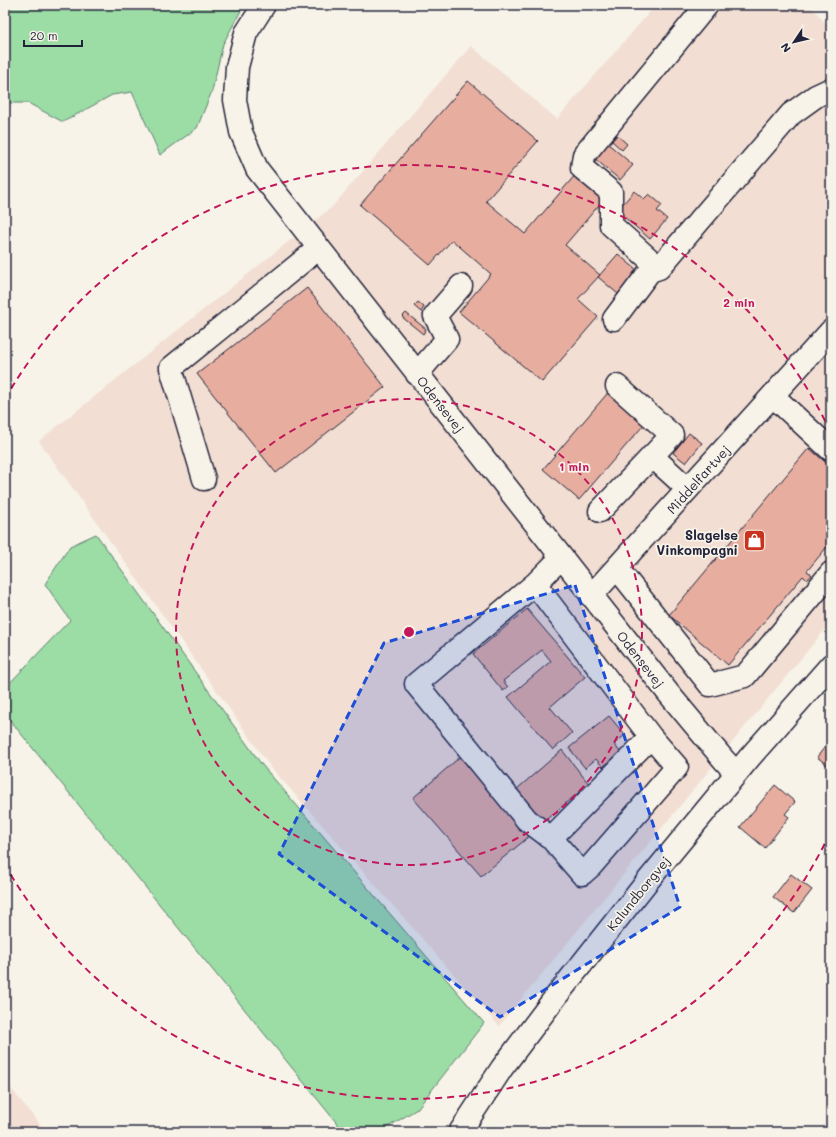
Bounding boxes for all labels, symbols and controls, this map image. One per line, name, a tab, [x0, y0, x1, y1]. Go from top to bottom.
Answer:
scale bar	[24, 22, 82, 48]
north arrow	[774, 22, 814, 62]
text: 20 m	[30, 27, 58, 43]
text: N	[777, 40, 794, 56]
text: 2 min	[723, 294, 755, 310]
street label: Odensevej	[414, 372, 468, 436]
street label: Middelfartvej	[663, 441, 733, 517]
text: 1 min	[559, 458, 589, 474]
place label: Slagelse Vinkompagni	[657, 526, 738, 558]
shop icon: Slagelse Vinkompagni	[741, 528, 767, 554]
centre of rings	[402, 625, 416, 639]
street label: Odensevej	[614, 627, 668, 691]
street label: Kalundborgvej	[603, 852, 673, 934]

